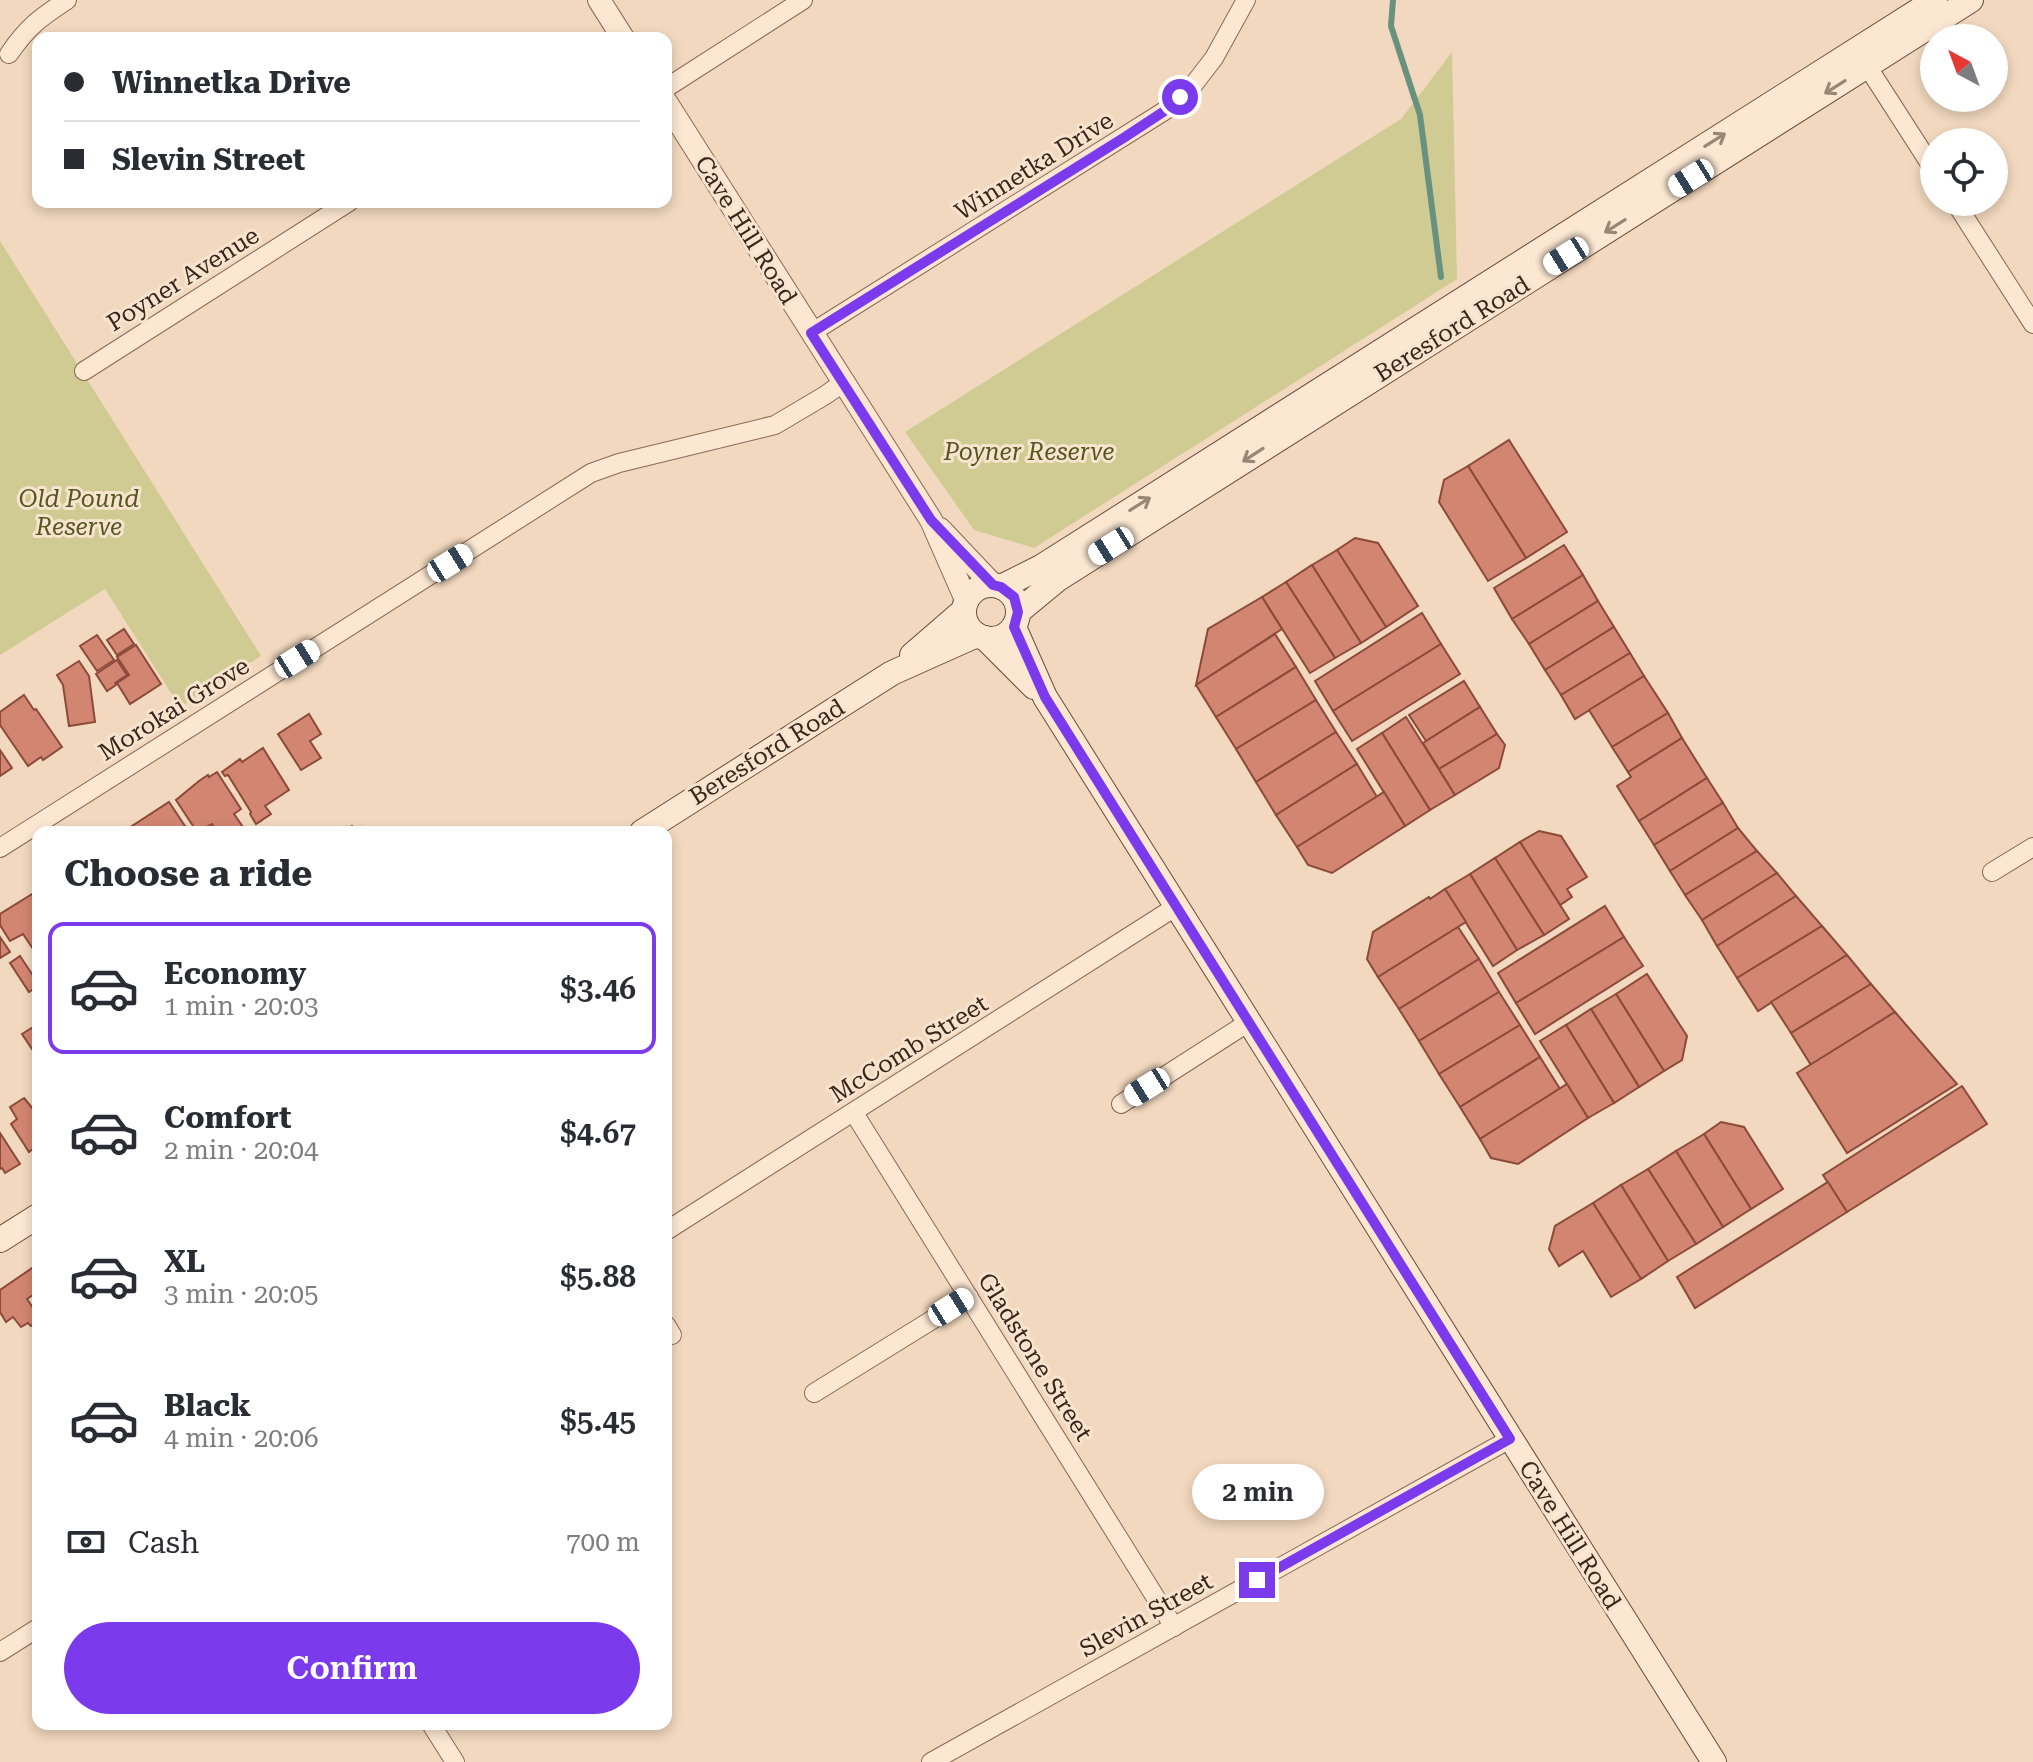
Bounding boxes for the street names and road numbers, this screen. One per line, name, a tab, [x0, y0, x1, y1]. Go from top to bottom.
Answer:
street label: Winnetka Drive	[950, 106, 1118, 226]
street label: Cave Hill Road	[689, 151, 803, 309]
street label: Poyner Avenue	[102, 221, 264, 337]
street label: Beresford Road	[1369, 270, 1535, 388]
street label: Morokai Grove	[94, 652, 254, 766]
street label: Beresford Road	[684, 693, 850, 811]
street label: McComb Street	[825, 989, 993, 1109]
street label: Gladstone Street	[972, 1268, 1098, 1446]
street label: Cave Hill Road	[1513, 1456, 1627, 1614]
street label: Slevin Street	[1075, 1567, 1217, 1663]

